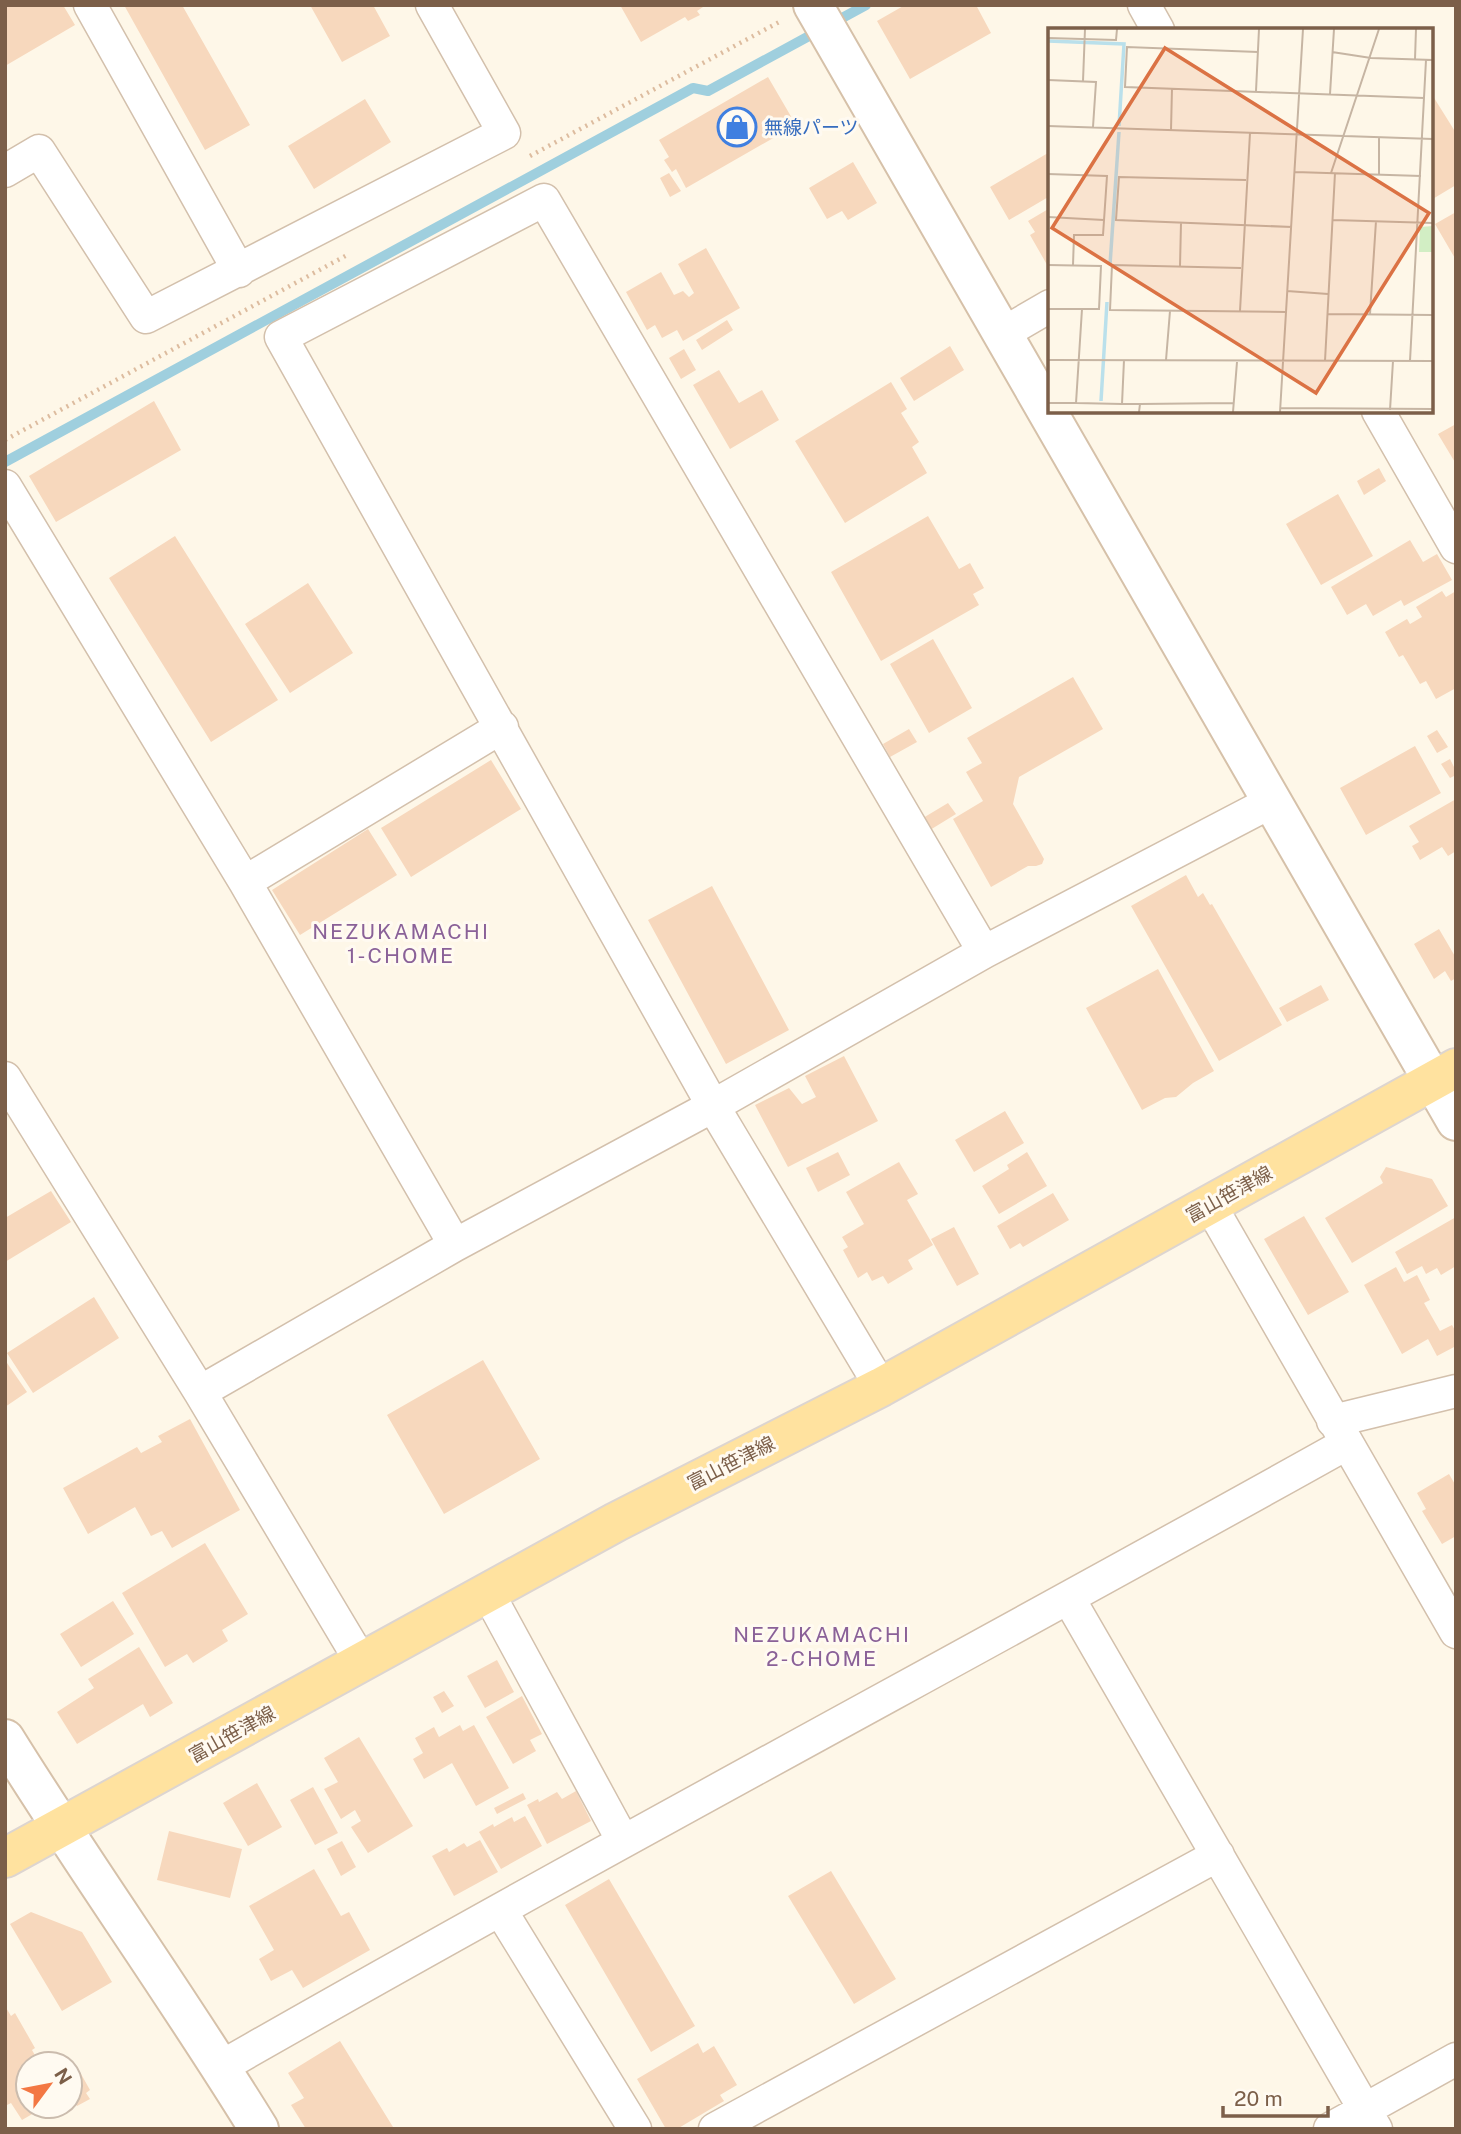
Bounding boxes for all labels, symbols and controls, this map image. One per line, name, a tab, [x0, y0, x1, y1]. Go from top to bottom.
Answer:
inset map	[1048, 28, 1433, 413]
shop icon: 無線パーツ	[716, 106, 758, 148]
place label: 無線パーツ	[764, 116, 859, 138]
district label: NEZUKAMACHI 1-CHOME	[312, 919, 490, 968]
street label: 富山笹津線	[1182, 1161, 1276, 1227]
street label: 富山笹津線	[684, 1432, 778, 1494]
district label: NEZUKAMACHI 2-CHOME	[733, 1622, 911, 1671]
street label: 富山笹津線	[185, 1701, 279, 1767]
north arrow	[14, 2050, 84, 2120]
text: N	[50, 2064, 77, 2088]
scale bar	[1223, 2074, 1328, 2118]
text: 20 m	[1234, 2086, 1283, 2111]

